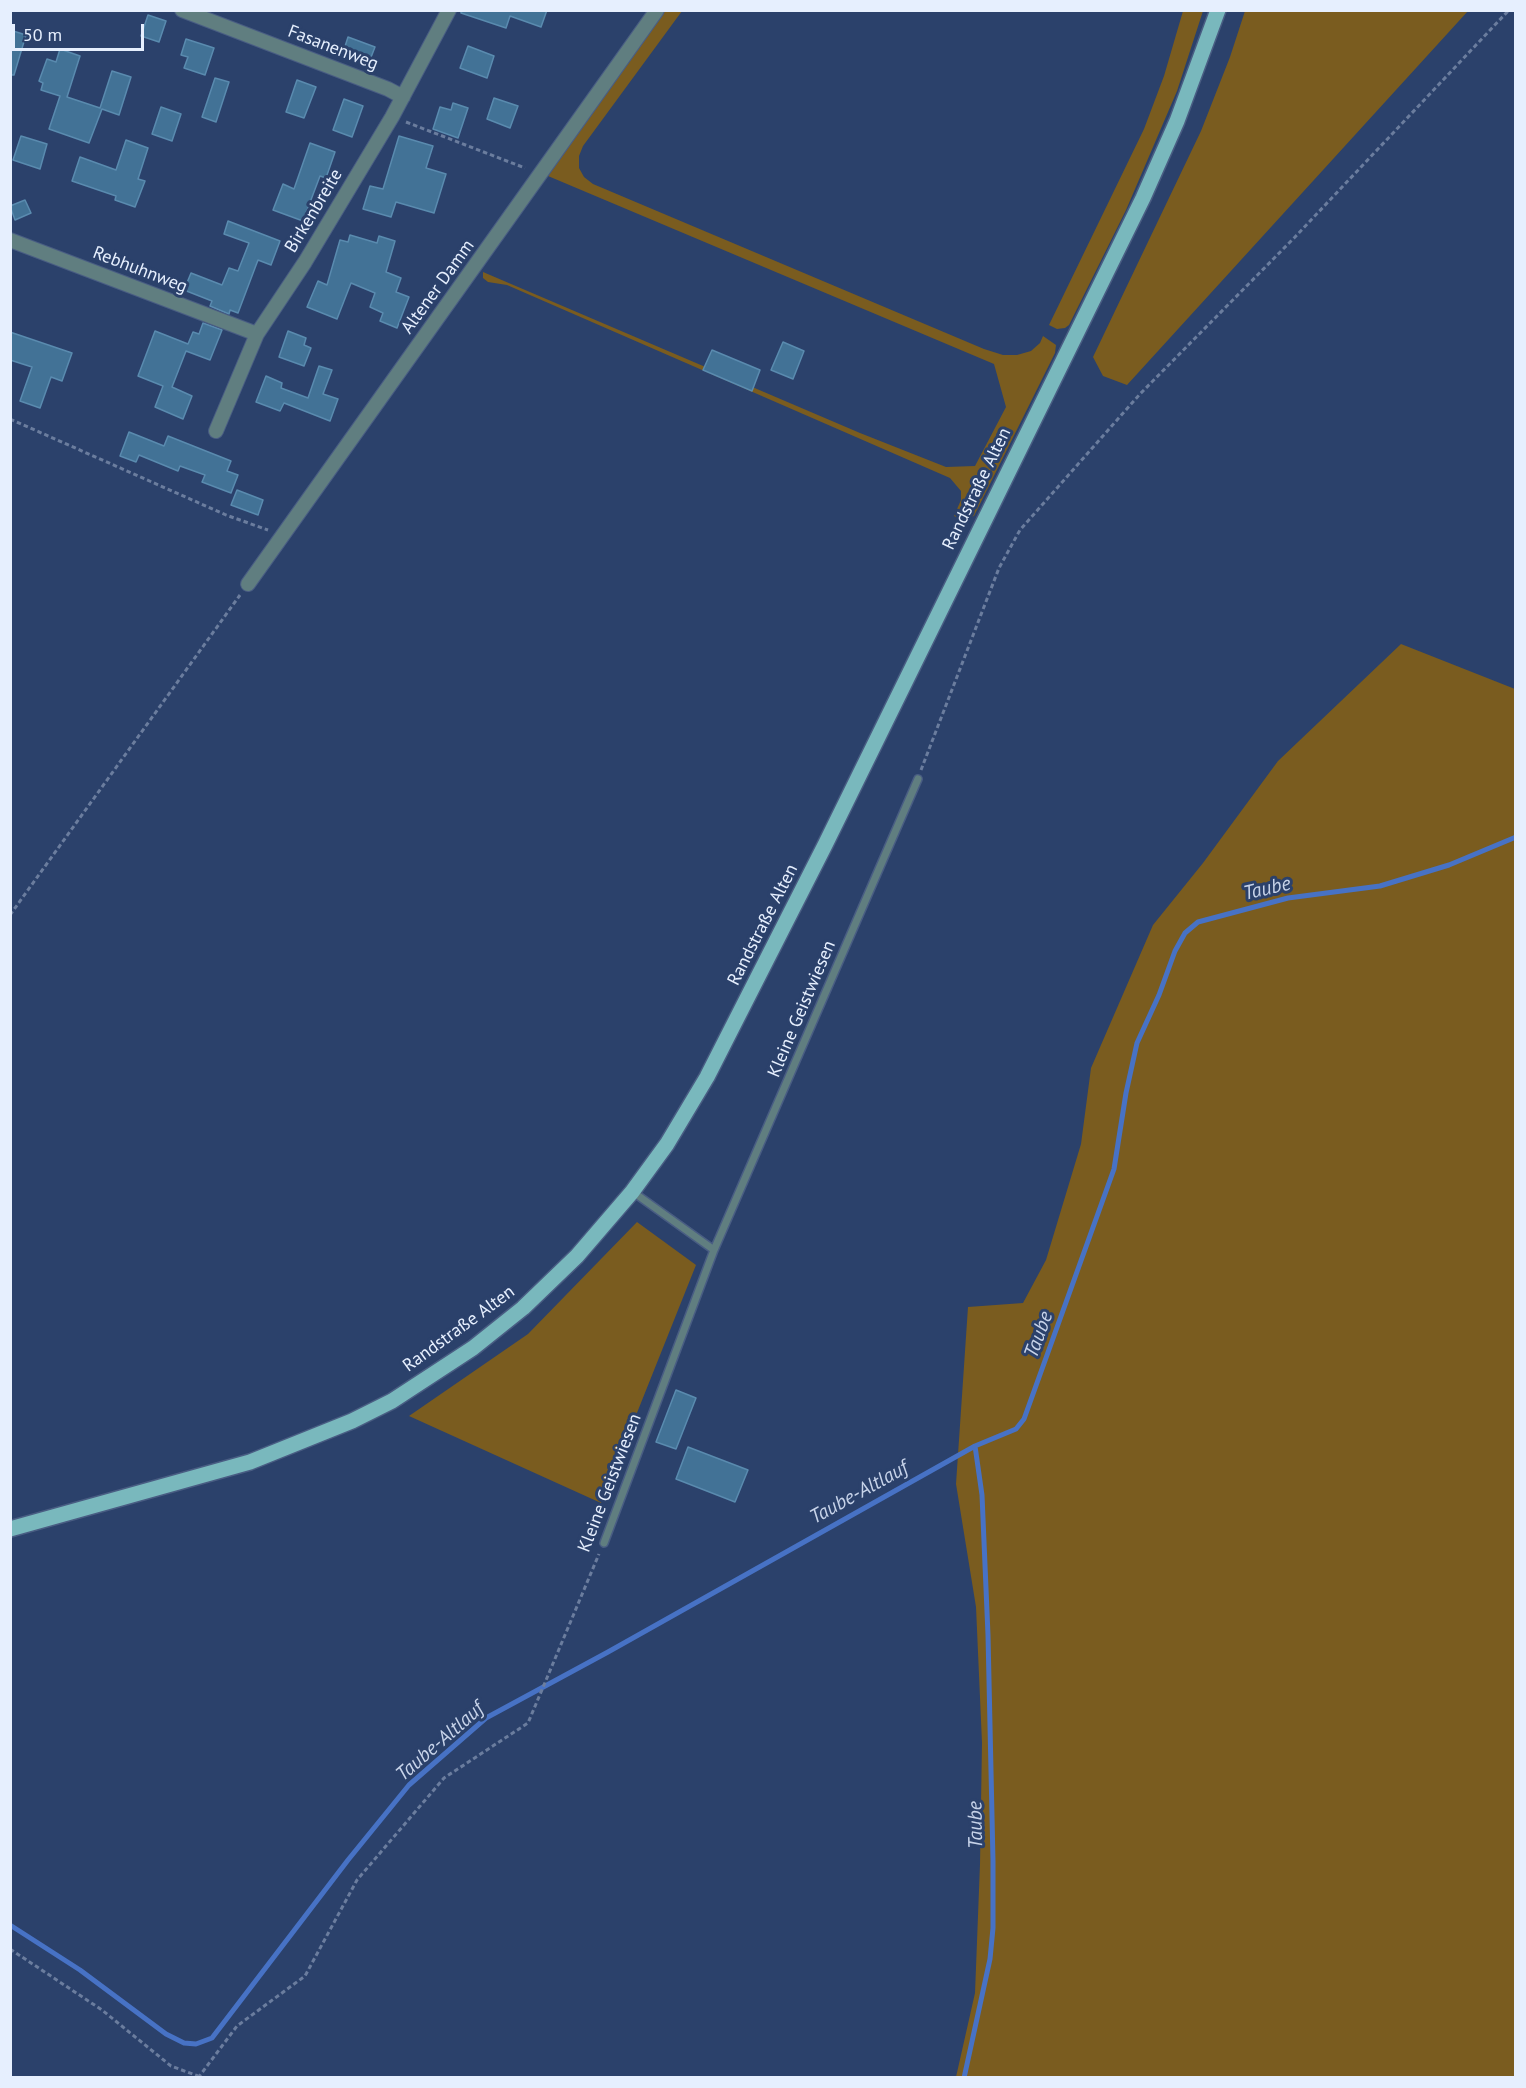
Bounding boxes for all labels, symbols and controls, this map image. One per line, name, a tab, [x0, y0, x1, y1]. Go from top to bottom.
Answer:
scale bar	[15, 12, 147, 50]
street label: Fasanenweg	[285, 21, 381, 75]
text: 50 m	[23, 23, 62, 46]
street label: Birkenbreite	[281, 165, 347, 257]
street label: Altener Damm	[397, 236, 479, 338]
street label: Rebhuhnweg	[90, 242, 190, 298]
street label: Randstraße Alten	[938, 424, 1016, 554]
street label: Randstraße Alten	[723, 861, 803, 989]
water label: Taube	[1241, 872, 1293, 906]
street label: Kleine Geistwiesen	[763, 937, 841, 1081]
street label: Randstraße Alten	[399, 1281, 519, 1377]
water label: Taube	[1020, 1308, 1058, 1362]
street label: Kleine Geistwiesen	[574, 1411, 646, 1555]
water label: Taube-Altlauf	[806, 1456, 912, 1530]
water label: Taube-Altlauf	[391, 1697, 489, 1787]
water label: Taube	[964, 1801, 988, 1849]

